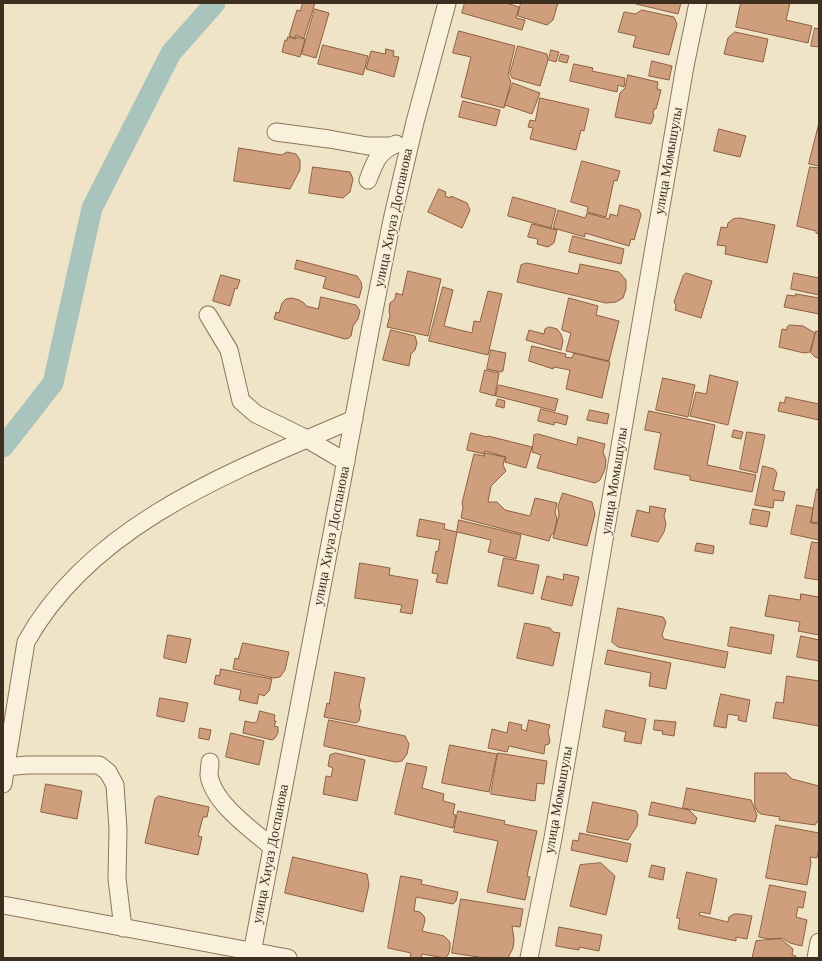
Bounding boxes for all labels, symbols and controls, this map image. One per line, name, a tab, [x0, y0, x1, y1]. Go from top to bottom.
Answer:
street label: улица Момышулы	[651, 106, 687, 216]
street label: улица Хиуаз Доспанова	[371, 147, 417, 289]
street label: улица Момышулы	[598, 426, 632, 536]
street label: улица Хиуаз Доспанова	[310, 465, 354, 607]
street label: улица Момышулы	[541, 745, 577, 855]
street label: улица Хиуаз Доспанова	[249, 783, 293, 925]

